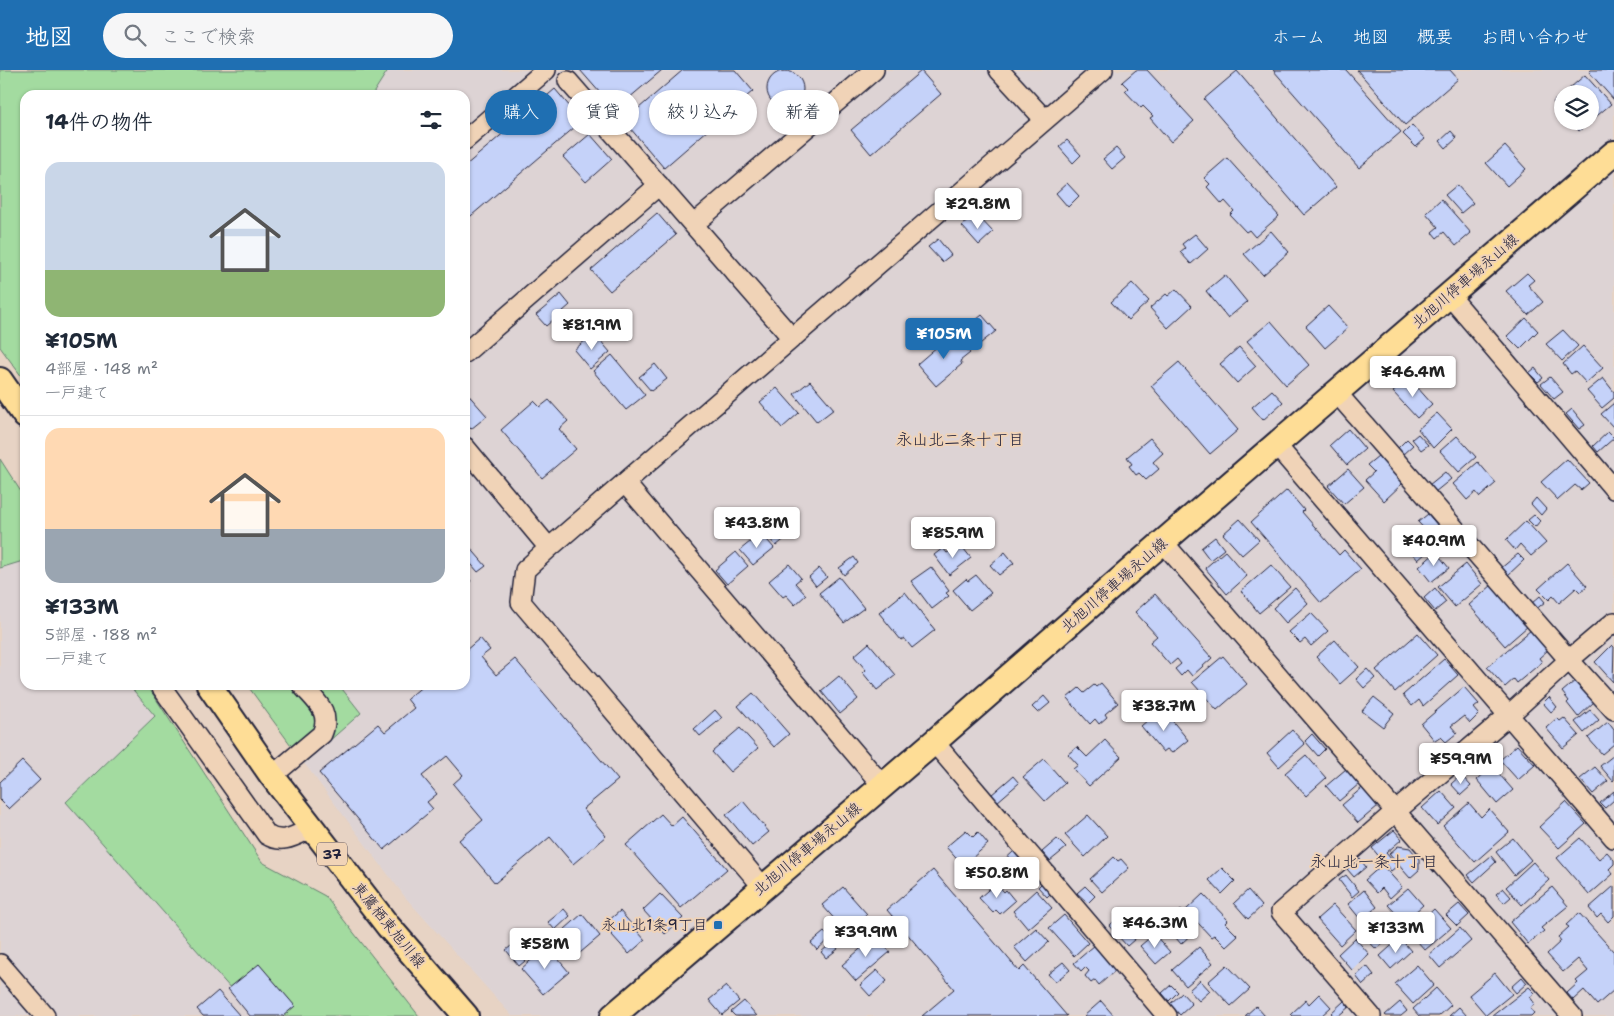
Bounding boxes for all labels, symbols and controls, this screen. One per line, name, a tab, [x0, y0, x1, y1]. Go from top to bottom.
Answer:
search box	[103, 13, 453, 58]
text: 地図	[25, 21, 73, 53]
icon: search	[121, 21, 149, 49]
text: ここで検索	[161, 24, 256, 49]
text: ホーム	[1272, 25, 1325, 49]
text: 地図	[1353, 25, 1389, 49]
text: 概要	[1417, 25, 1453, 49]
text: お問い合わせ	[1481, 25, 1589, 49]
map controls	[1554, 85, 1599, 130]
button: layers	[1554, 85, 1599, 130]
chip: 購入	[485, 90, 557, 135]
chip: 賃貸	[567, 90, 639, 135]
chip: 絞り込み	[649, 90, 757, 135]
chip: 新着	[767, 90, 839, 135]
icon: filters	[417, 106, 445, 134]
text: 14件の物件	[45, 108, 153, 136]
pin: ¥29.8M	[937, 188, 1019, 230]
text: ¥29.8M	[946, 193, 1010, 214]
icon: home	[200, 195, 290, 285]
street label: 北旭川停車場永山線	[1407, 229, 1523, 333]
pin: ¥81.9M	[551, 308, 633, 351]
text: ¥81.9M	[563, 314, 621, 335]
pin: ¥105M	[909, 318, 979, 360]
text: ¥105M	[916, 323, 972, 344]
text: ¥105M	[45, 327, 118, 355]
pin: ¥46.4M	[1372, 356, 1454, 398]
text: 4部屋 · 148 m²	[45, 358, 158, 379]
text: ¥46.4M	[1381, 361, 1445, 382]
text: 一戸建て	[45, 382, 109, 403]
district label: 永山北二条十丁目	[896, 429, 1024, 450]
icon: home	[200, 460, 290, 550]
pin: ¥43.8M	[716, 506, 798, 549]
text: ¥43.8M	[725, 512, 789, 533]
pin: ¥85.9M	[912, 516, 994, 559]
text: ¥85.9M	[922, 522, 984, 543]
pin: ¥40.9M	[1393, 524, 1475, 567]
text: ¥40.9M	[1403, 530, 1465, 551]
street label: 北旭川停車場永山線	[1056, 533, 1172, 637]
text: ¥133M	[45, 593, 119, 621]
text: 5部屋 · 188 m²	[45, 624, 157, 645]
text: 一戸建て	[45, 648, 109, 669]
pin: ¥38.7M	[1123, 690, 1205, 732]
text: ¥38.7M	[1132, 695, 1196, 716]
pin: ¥59.9M	[1420, 742, 1502, 785]
text: ¥59.9M	[1430, 748, 1492, 769]
street label: 北旭川停車場永山線	[749, 798, 865, 900]
road number: 37	[317, 842, 347, 866]
district label: 永山北一条十丁目	[1310, 851, 1438, 872]
pin: ¥50.8M	[956, 856, 1038, 899]
text: ¥50.8M	[965, 862, 1029, 883]
street label: 東鷹栖東旭川線	[348, 878, 430, 972]
pin: ¥46.3M	[1114, 906, 1196, 949]
text: ¥46.3M	[1122, 912, 1188, 933]
pin: ¥133M	[1361, 912, 1431, 954]
place label: 永山北1条9丁目	[601, 915, 708, 935]
pin: ¥39.9M	[825, 916, 907, 958]
text: ¥133M	[1368, 917, 1424, 938]
marker: 永山北1条9丁目	[712, 919, 724, 931]
text: ¥39.9M	[834, 921, 898, 942]
pin: ¥58M	[515, 928, 575, 970]
text: ¥58M	[521, 933, 569, 954]

